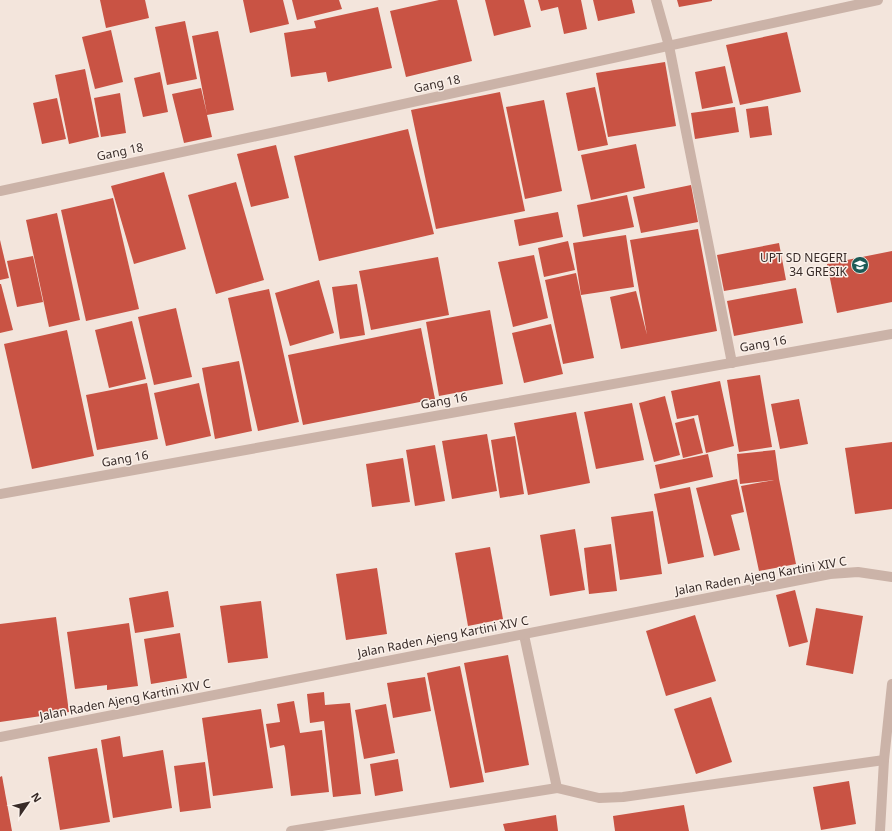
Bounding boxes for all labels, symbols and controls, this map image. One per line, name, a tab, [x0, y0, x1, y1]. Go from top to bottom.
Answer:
street label: Gang 18	[412, 70, 462, 97]
street label: Gang 18	[95, 138, 145, 165]
place label: UPT SD NEGERI 34 GRESIK	[760, 249, 848, 280]
school or university icon: UPT SD NEGERI 34 GRESIK	[850, 255, 870, 275]
street label: Gang 16	[738, 331, 788, 356]
street label: Gang 16	[419, 388, 469, 413]
street label: Gang 16	[100, 446, 150, 471]
street label: Jalan Raden Ajeng Kartini XIV C	[673, 552, 848, 599]
street label: Jalan Raden Ajeng Kartini XIV C	[355, 611, 530, 662]
street label: Jalan Raden Ajeng Kartini XIV C	[37, 674, 212, 725]
north arrow	[8, 783, 48, 823]
text: N	[28, 789, 45, 805]

